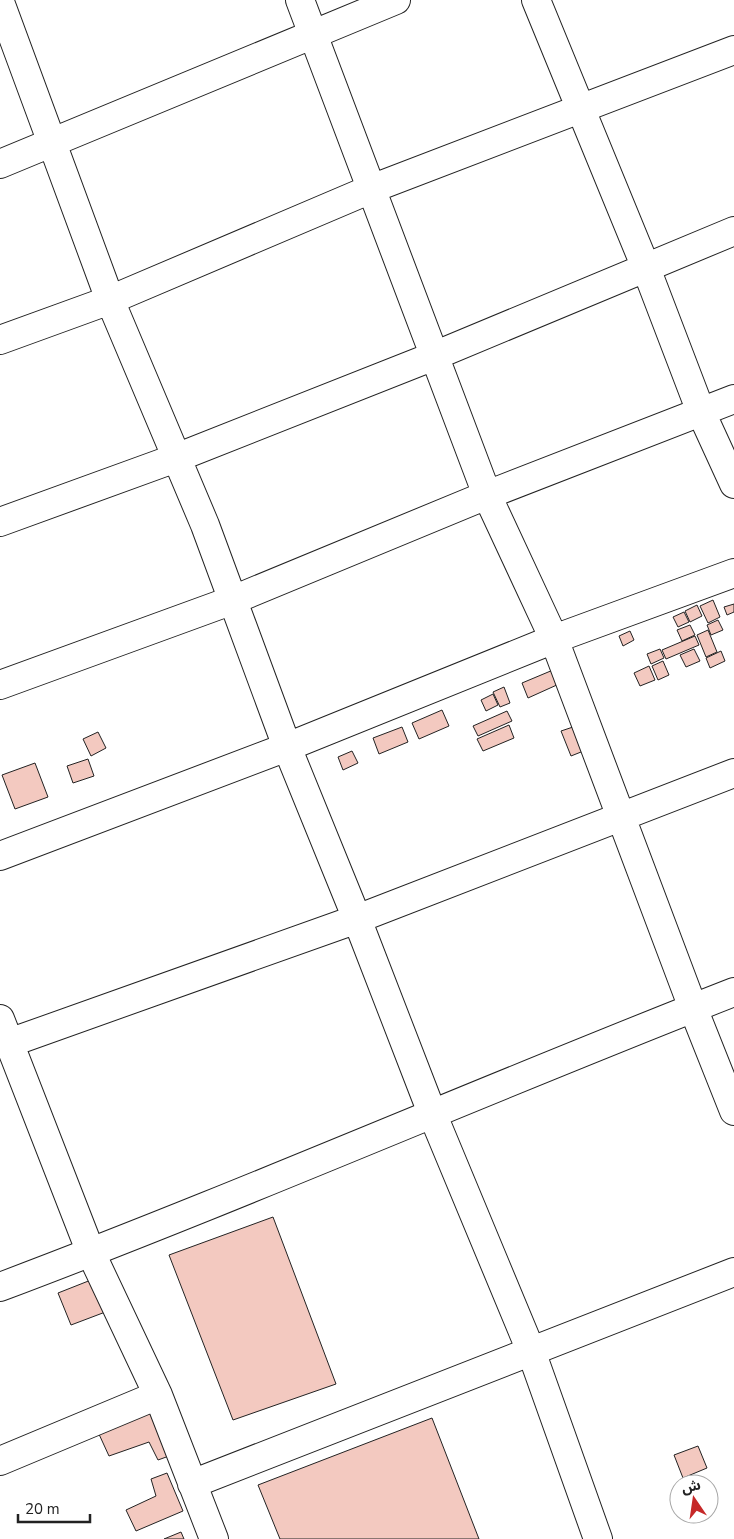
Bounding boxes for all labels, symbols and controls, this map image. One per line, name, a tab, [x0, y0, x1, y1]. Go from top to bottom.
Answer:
north arrow	[669, 1474, 719, 1524]
text: ش	[680, 1475, 703, 1498]
scale bar	[18, 1492, 90, 1524]
text: 20 m	[25, 1499, 60, 1519]

